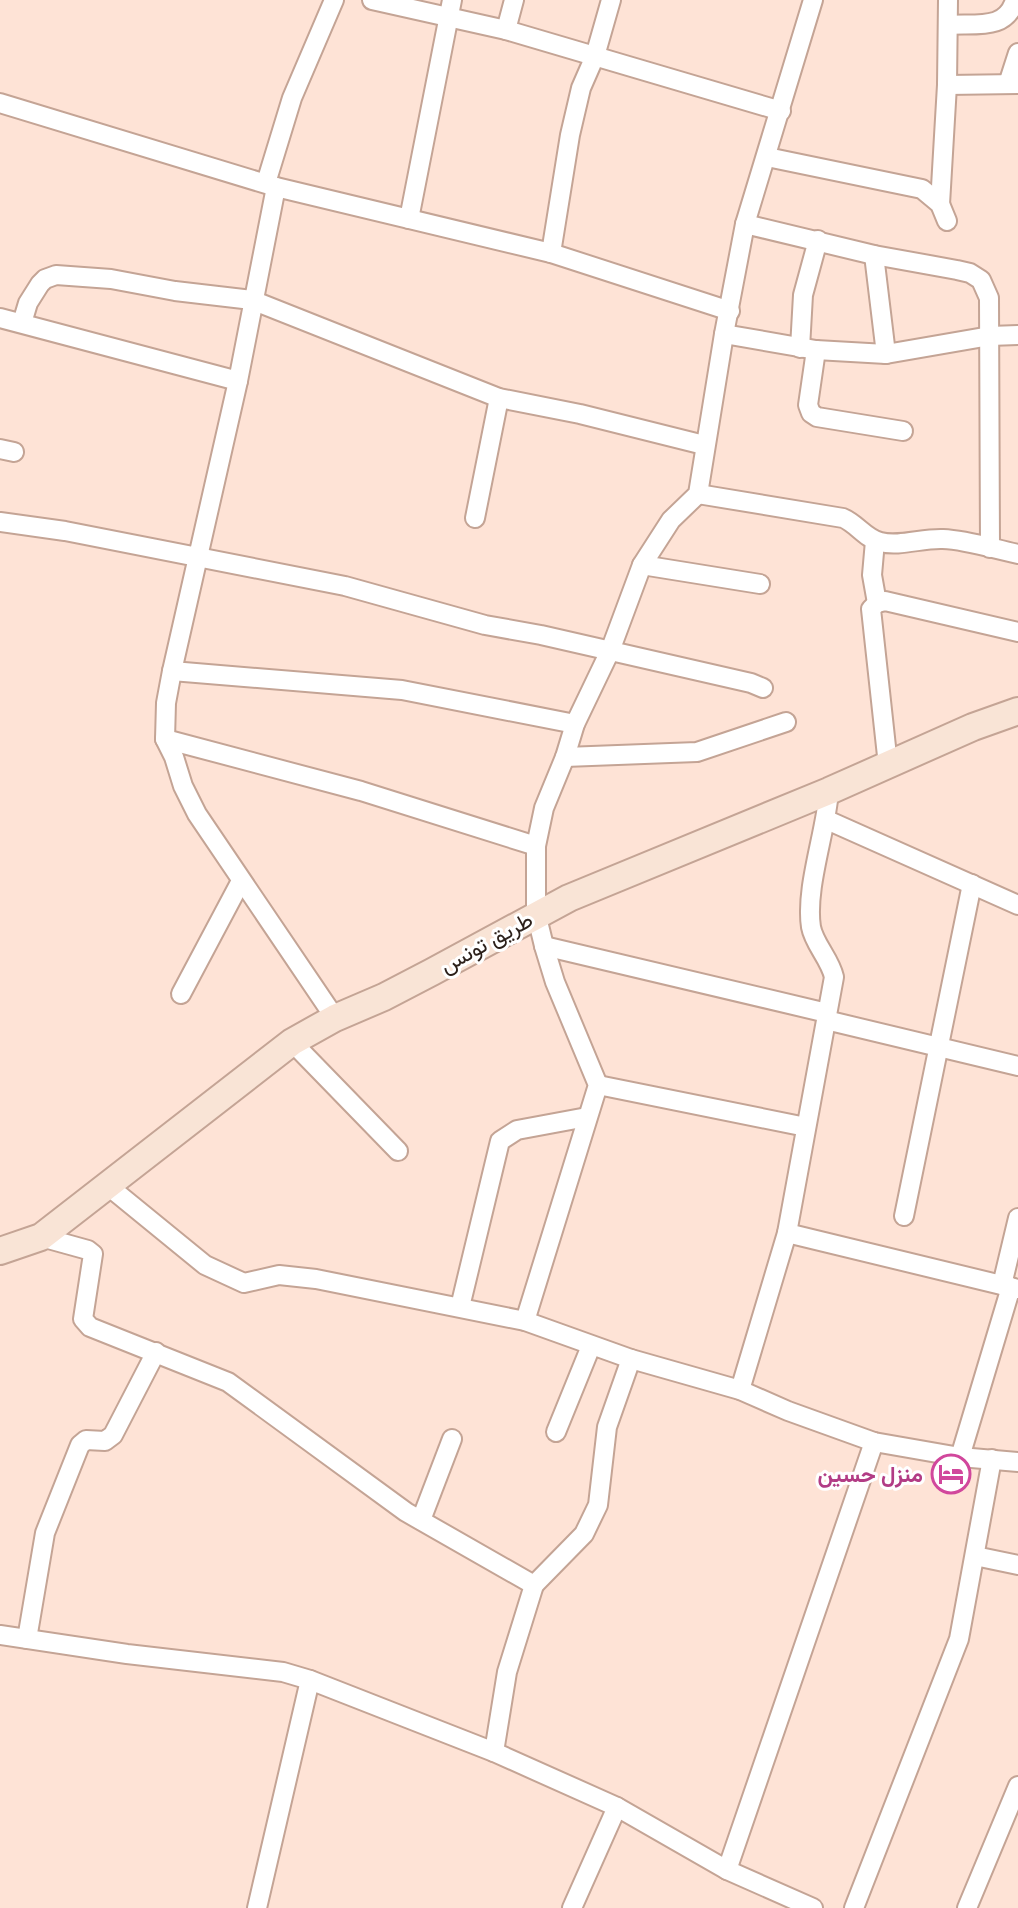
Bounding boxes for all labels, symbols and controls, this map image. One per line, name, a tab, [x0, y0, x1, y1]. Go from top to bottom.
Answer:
street label: طريق تونس	[435, 906, 537, 979]
hotel icon: منزل حسين	[930, 1453, 972, 1495]
place label: منزل حسين	[817, 1461, 923, 1488]

